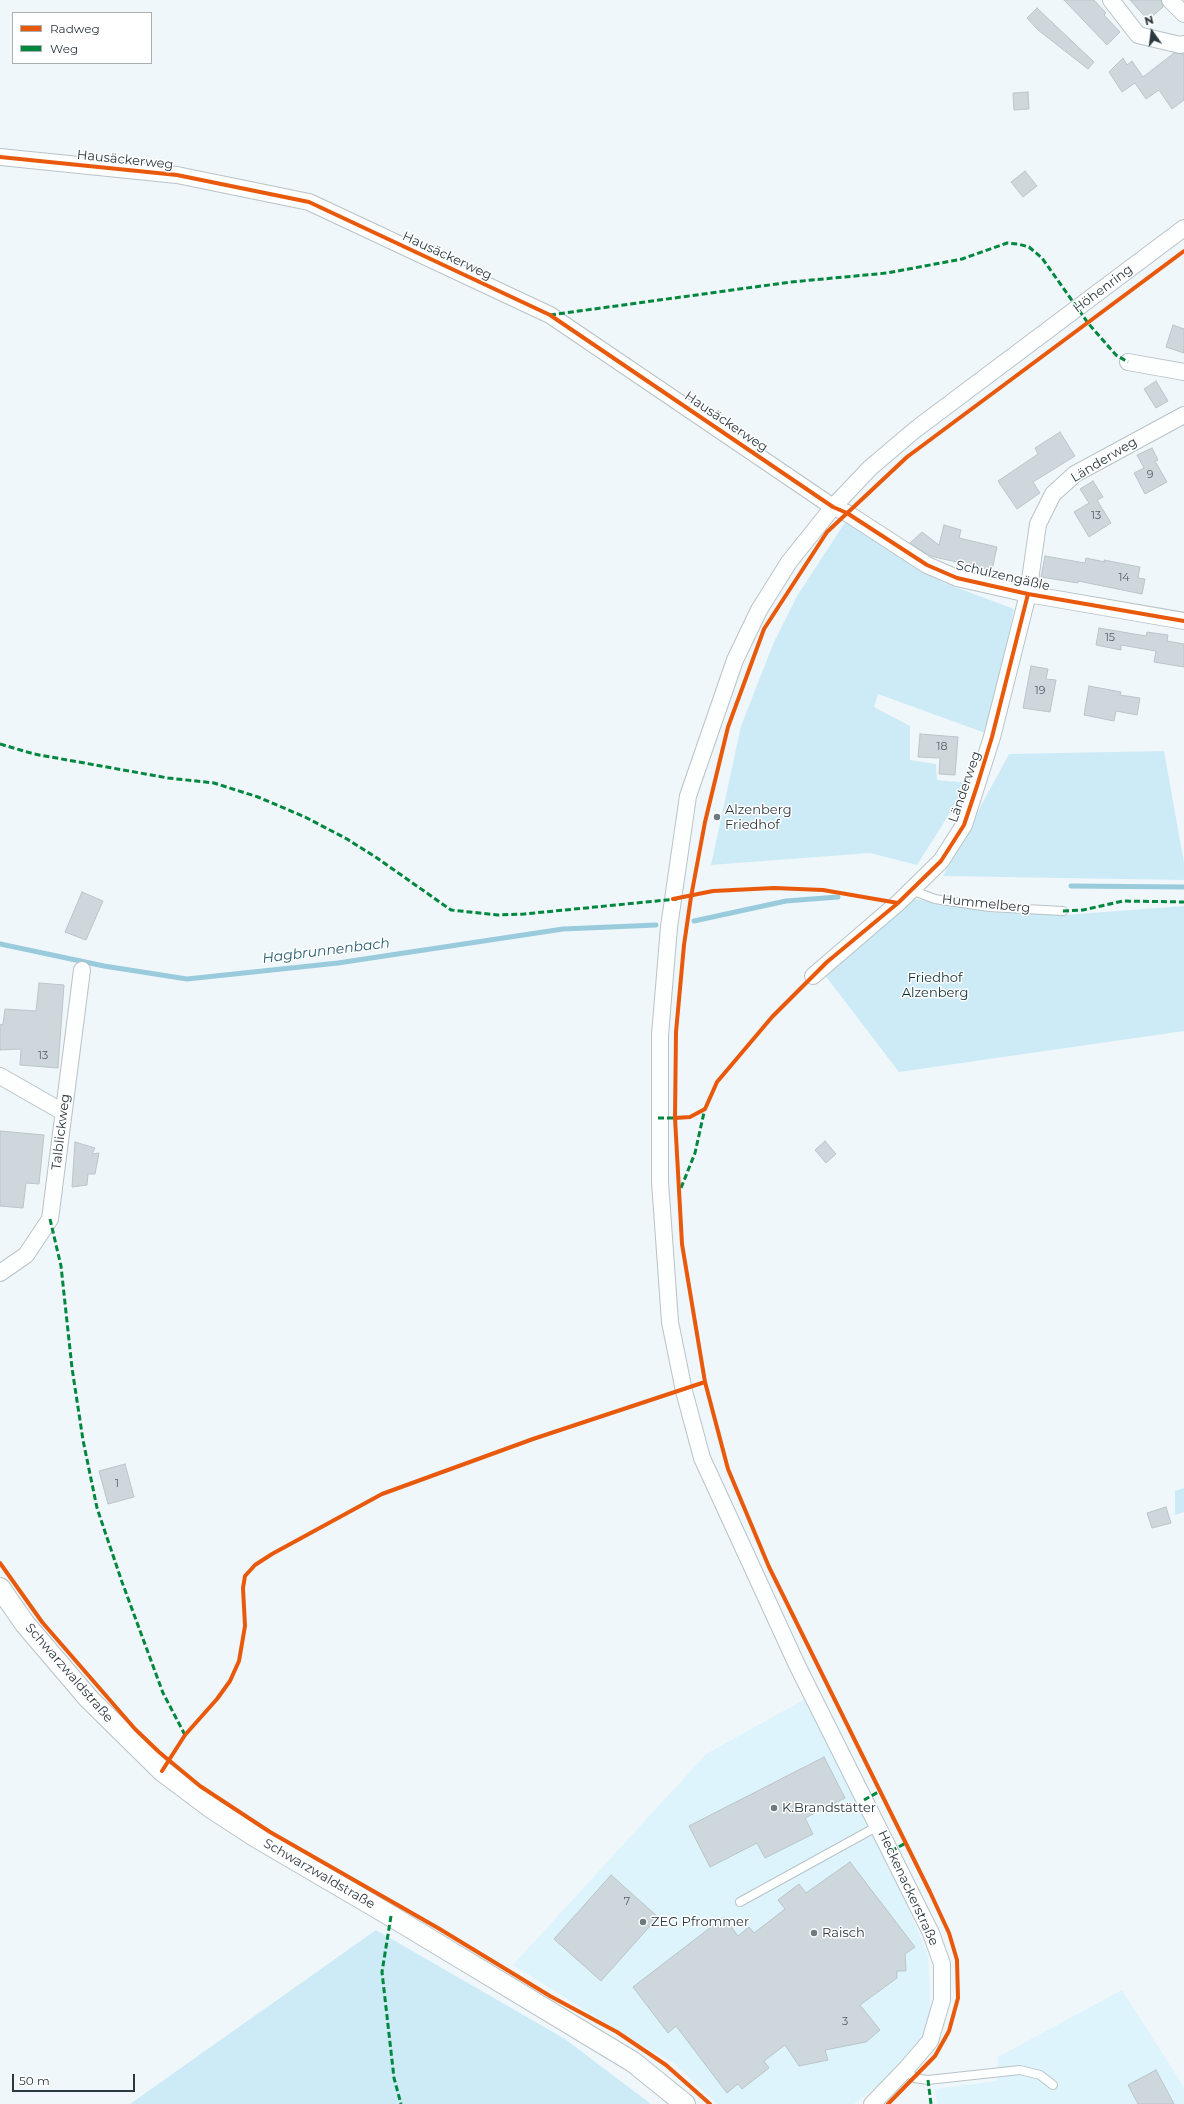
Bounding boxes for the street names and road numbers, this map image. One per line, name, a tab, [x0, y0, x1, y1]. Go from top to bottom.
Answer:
street label: Hausäckerweg	[76, 147, 174, 173]
street label: Hausäckerweg	[400, 228, 494, 284]
street label: Höhenring	[1070, 262, 1136, 316]
street label: Hausäckerweg	[681, 388, 771, 456]
street label: Länderweg	[1068, 434, 1140, 486]
street label: Schulzengäßle	[954, 558, 1052, 594]
street label: Länderweg	[946, 749, 984, 825]
street label: Hummelberg	[941, 892, 1031, 916]
street label: Talblickweg	[49, 1093, 73, 1171]
street label: Schwarzwaldstraße	[22, 1620, 116, 1726]
street label: Heckenackerstraße	[874, 1828, 942, 1948]
street label: Schwarzwaldstraße	[260, 1836, 378, 1912]

